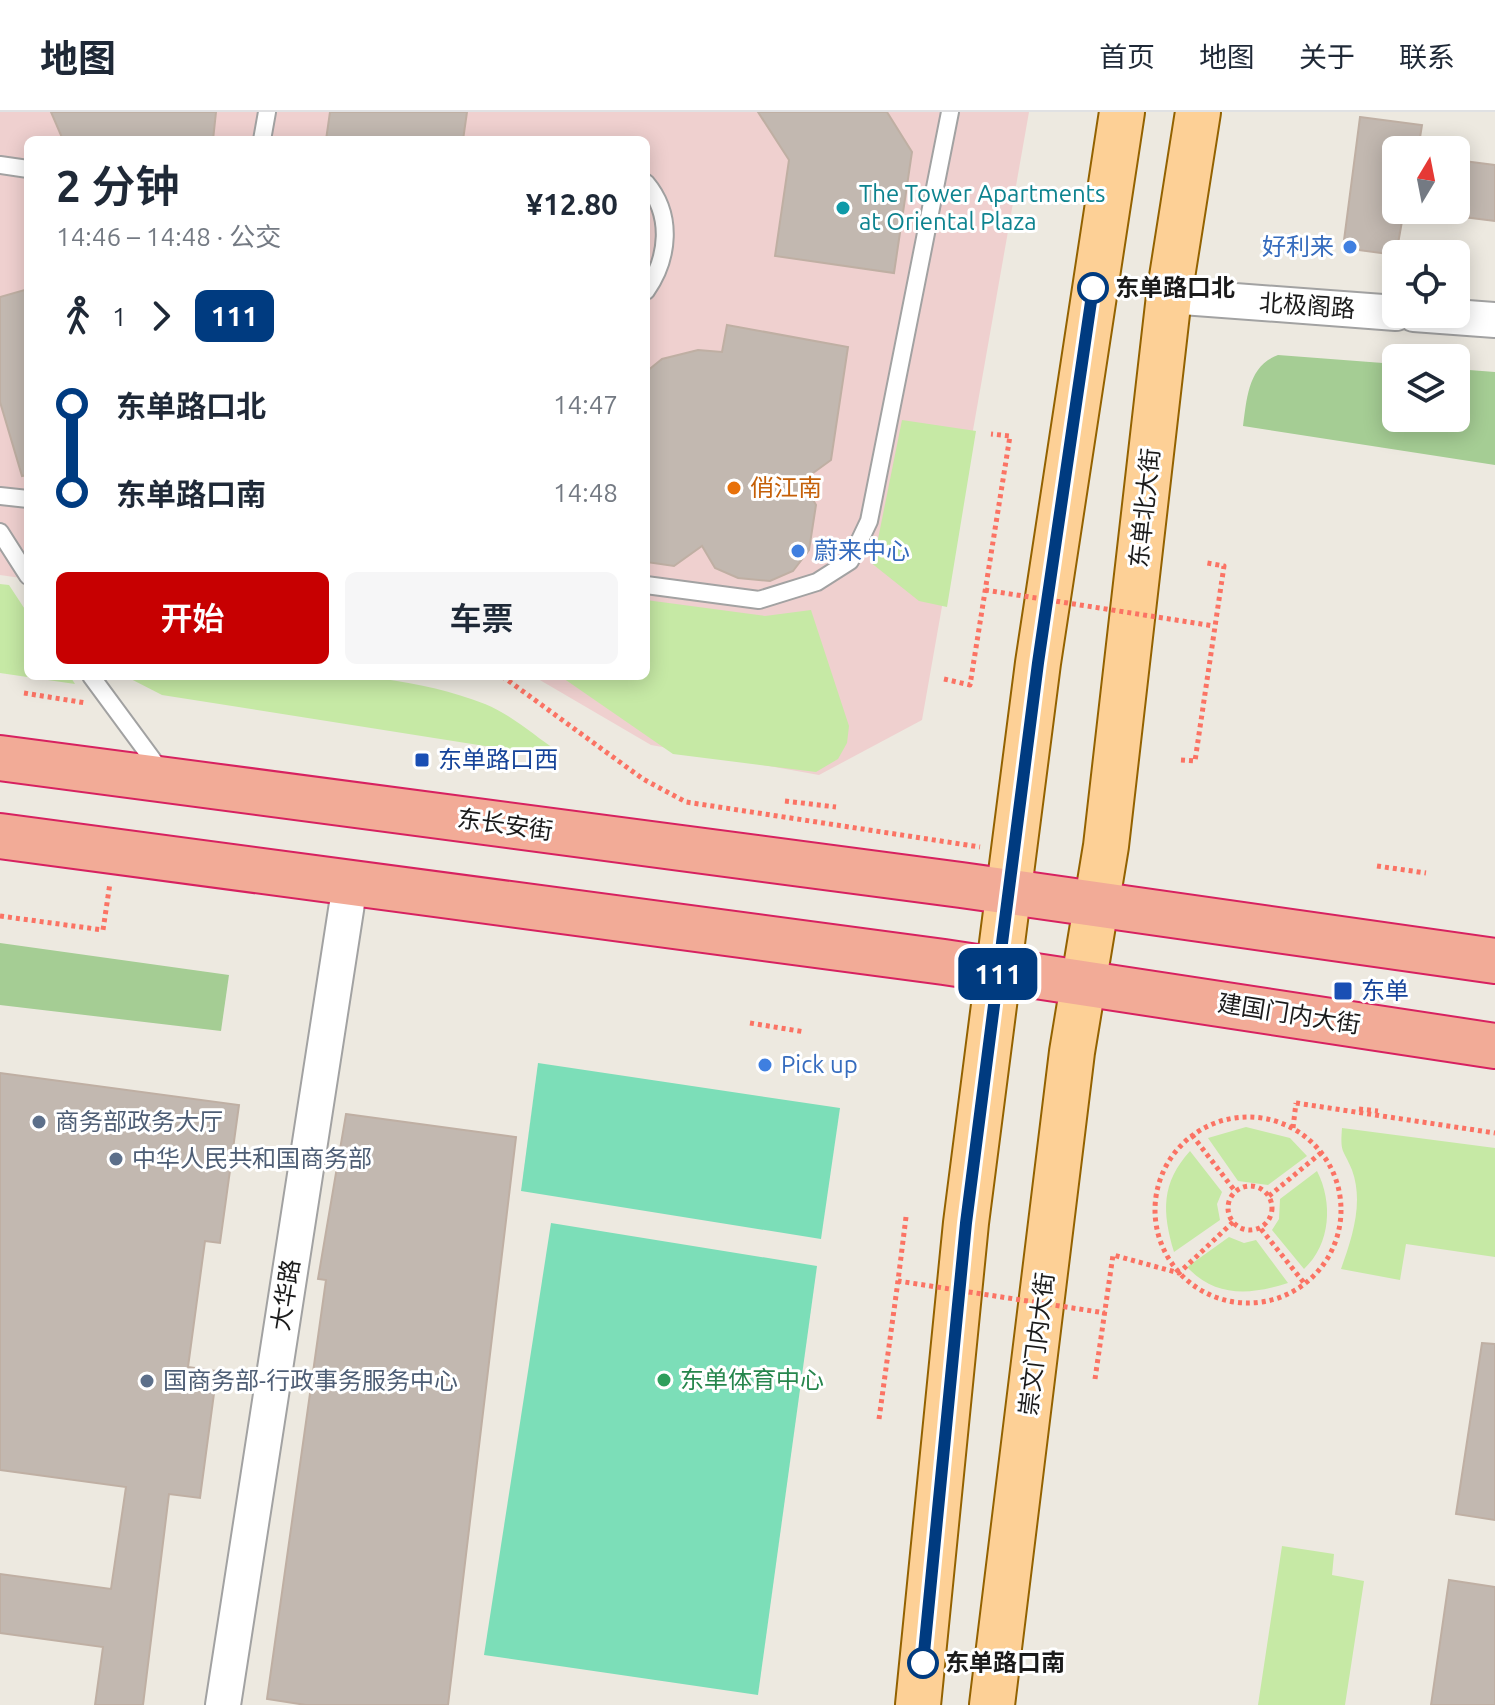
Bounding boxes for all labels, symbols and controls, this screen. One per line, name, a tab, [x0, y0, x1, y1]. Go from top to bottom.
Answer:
text: 地图	[40, 37, 116, 79]
text: 首页	[1099, 41, 1155, 72]
text: 地图	[1199, 41, 1255, 72]
text: 关于	[1299, 41, 1355, 72]
text: 联系	[1399, 41, 1455, 72]
north arrow	[1382, 136, 1470, 224]
map controls	[1382, 136, 1470, 432]
text: 2 分钟	[56, 161, 179, 210]
place label: The Tower Apartments at Oriental Plaza	[859, 180, 1105, 235]
text: ¥12.80	[526, 187, 618, 221]
marker: The Tower Apartments at Oriental Plaza	[834, 199, 852, 217]
text: 14:46 – 14:48 · 公交	[56, 222, 281, 251]
place label: 好利来	[1262, 233, 1334, 260]
marker: 好利来	[1341, 238, 1359, 256]
button: locate	[1382, 240, 1470, 328]
marker: 东单路口北	[1078, 273, 1108, 303]
place label: 东单路口北	[1115, 274, 1235, 301]
street label: 北极阁路	[1258, 289, 1356, 322]
icon: walk	[56, 294, 100, 338]
icon: forward	[139, 294, 183, 338]
text: 111	[211, 300, 258, 331]
text: 1	[112, 302, 127, 331]
button: layers	[1382, 344, 1470, 432]
text: 东单路口北	[116, 389, 266, 423]
text: 14:47	[553, 390, 618, 419]
street label: 东单北大街	[1125, 447, 1164, 569]
place label: 俏江南	[750, 474, 822, 501]
text: 东单路口南	[116, 477, 266, 511]
text: 14:48	[553, 478, 618, 507]
marker: 俏江南	[725, 479, 743, 497]
place label: 蔚来中心	[814, 537, 910, 564]
marker: 蔚来中心	[789, 542, 807, 560]
button: 开始	[56, 572, 329, 664]
button: 车票	[345, 572, 618, 664]
place label: 东单路口西	[438, 746, 558, 773]
marker: 东单路口西	[413, 751, 431, 769]
street label: 东长安街	[456, 804, 554, 845]
line badge: 111	[952, 948, 1044, 1000]
text: 111	[974, 958, 1022, 989]
place label: 东单	[1361, 977, 1409, 1004]
marker: 东单	[1332, 980, 1354, 1002]
street label: 建国门内大街	[1216, 989, 1362, 1038]
place label: Pick up	[781, 1051, 858, 1078]
marker: Pick up	[756, 1056, 774, 1074]
place label: 商务部政务大厅	[55, 1108, 223, 1135]
marker: 商务部政务大厅	[30, 1113, 48, 1131]
place label: 中华人民共和国商务部	[132, 1145, 372, 1172]
marker: 中华人民共和国商务部	[107, 1150, 125, 1168]
street label: 大华路	[267, 1257, 304, 1333]
street label: 崇文门内大街	[1014, 1271, 1059, 1417]
place label: 东单体育中心	[680, 1366, 824, 1393]
place label: 国商务部-行政事务服务中心	[163, 1367, 458, 1394]
marker: 东单体育中心	[655, 1371, 673, 1389]
marker: 国商务部-行政事务服务中心	[138, 1372, 156, 1390]
marker: 东单路口南	[908, 1648, 938, 1678]
place label: 东单路口南	[945, 1649, 1065, 1676]

